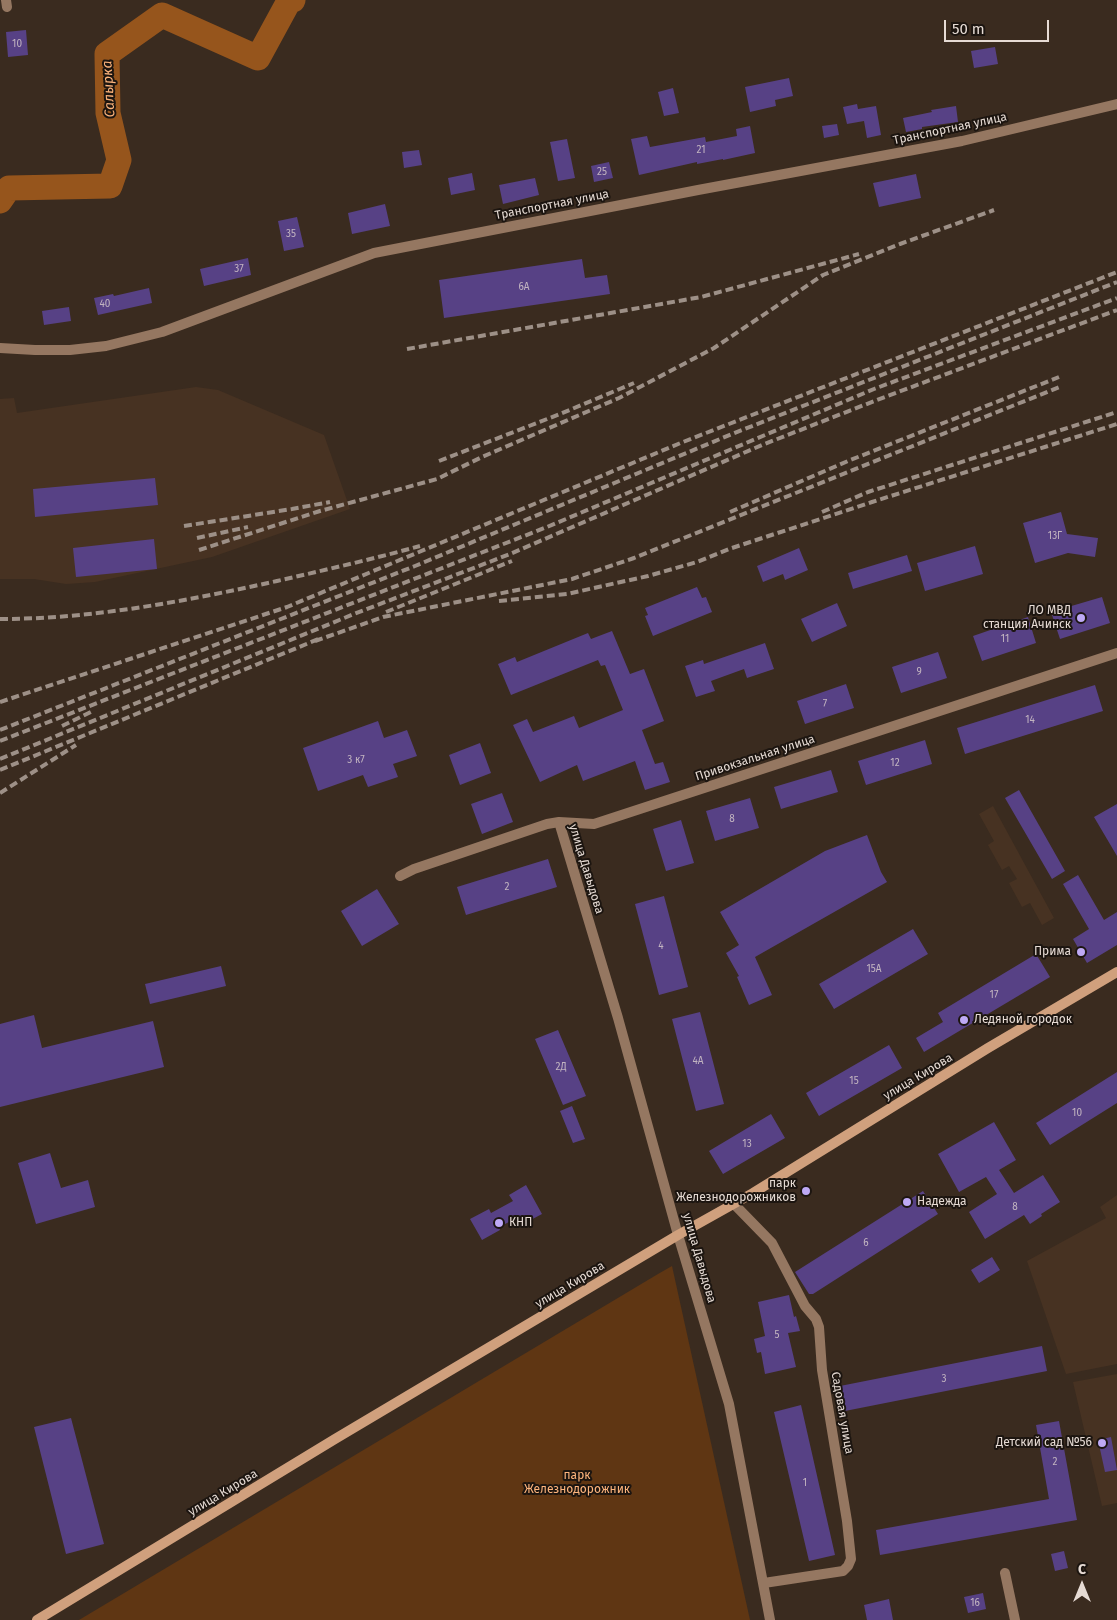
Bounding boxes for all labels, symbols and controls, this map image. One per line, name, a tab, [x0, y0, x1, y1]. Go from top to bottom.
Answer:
scale bar	[947, 10, 1052, 42]
text: 50 m	[952, 20, 985, 38]
house number: 10	[12, 38, 22, 50]
water label: Салырка	[99, 60, 119, 118]
street label: Транспортная улица	[892, 110, 1008, 148]
house number: 21	[696, 144, 706, 156]
house number: 25	[597, 166, 607, 178]
street label: Транспортная улица	[494, 187, 610, 223]
house number: 35	[286, 228, 296, 240]
house number: 37	[234, 263, 244, 275]
house number: 6А	[518, 281, 530, 293]
house number: 40	[100, 298, 110, 310]
house number: 13Г	[1048, 530, 1062, 542]
place label: ЛО МВД станция Ачинск	[983, 604, 1071, 632]
marker: ЛО МВД станция Ачинск	[1075, 612, 1087, 624]
house number: 11	[1001, 633, 1009, 645]
house number: 9	[916, 666, 922, 678]
house number: 7	[823, 698, 827, 710]
house number: 14	[1025, 714, 1035, 726]
street label: Привокзальная улица	[693, 732, 817, 784]
house number: 3 к7	[347, 754, 365, 766]
house number: 12	[890, 757, 900, 769]
house number: 8	[729, 813, 735, 825]
street label: улица Давыдова	[566, 822, 606, 916]
house number: 2	[505, 881, 509, 893]
house number: 4	[658, 940, 664, 952]
place label: Прима	[1034, 945, 1071, 959]
marker: Прима	[1075, 946, 1087, 958]
house number: 15А	[866, 963, 882, 975]
house number: 17	[990, 989, 998, 1001]
place label: Ледяной городок	[974, 1013, 1072, 1027]
marker: Ледяной городок	[958, 1014, 970, 1026]
street label: улица Кирова	[881, 1051, 955, 1103]
house number: 4А	[692, 1055, 704, 1067]
house number: 2Д	[555, 1061, 567, 1073]
house number: 15	[849, 1075, 859, 1087]
house number: 10	[1072, 1107, 1082, 1119]
house number: 13	[742, 1138, 752, 1150]
place label: парк Железнодорожников	[676, 1177, 796, 1205]
marker: парк Железнодорожников	[800, 1185, 812, 1197]
place label: Надежда	[917, 1195, 967, 1209]
marker: Надежда	[901, 1196, 913, 1208]
house number: 8	[1012, 1201, 1018, 1213]
street label: улица Давыдова	[679, 1211, 719, 1305]
place label: КНП	[509, 1216, 532, 1230]
marker: КНП	[493, 1217, 505, 1229]
house number: 6	[863, 1237, 869, 1249]
street label: улица Кирова	[533, 1259, 607, 1311]
house number: 5	[774, 1329, 780, 1341]
street label: Садовая улица	[828, 1371, 856, 1455]
house number: 3	[942, 1373, 946, 1385]
place label: Детский сад №56	[996, 1436, 1092, 1450]
marker: Детский сад №56	[1096, 1437, 1108, 1449]
house number: 2	[1053, 1456, 1057, 1468]
street label: улица Кирова	[186, 1467, 260, 1519]
park label: парк Железнодорожник	[524, 1469, 630, 1497]
house number: 1	[803, 1477, 807, 1489]
north arrow	[1057, 1560, 1107, 1610]
text: С	[1078, 1561, 1086, 1578]
house number: 16	[970, 1597, 980, 1609]

